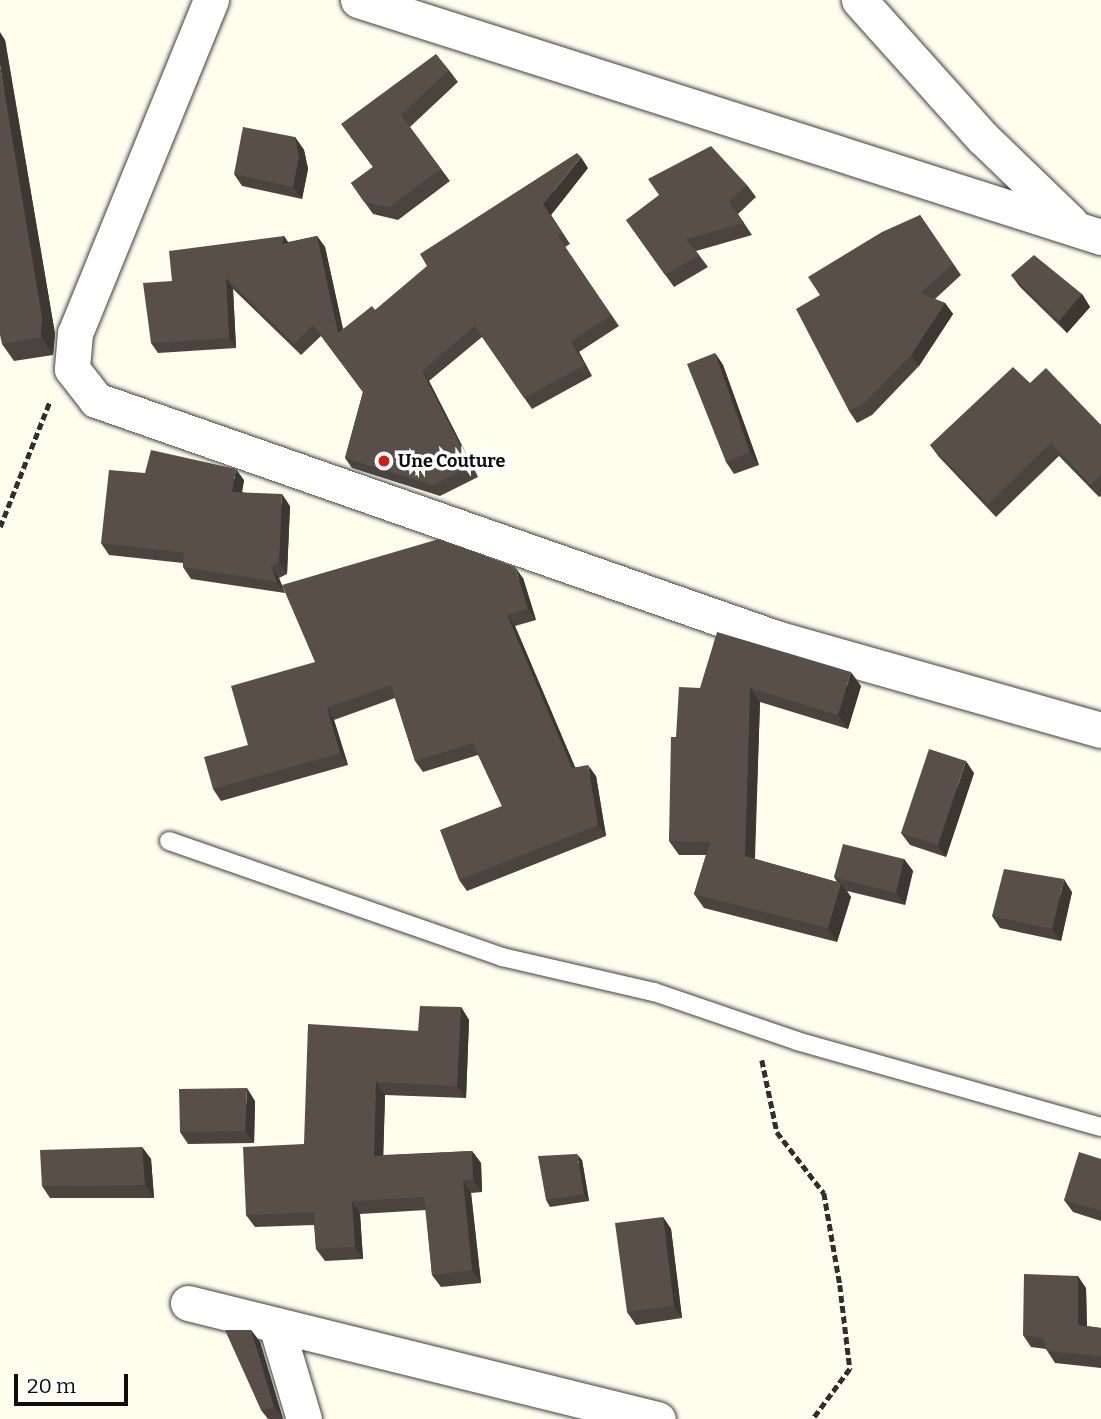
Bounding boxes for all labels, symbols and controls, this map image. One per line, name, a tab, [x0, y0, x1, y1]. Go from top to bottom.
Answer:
place label: Une Couture	[398, 450, 505, 472]
marker: Une Couture	[376, 453, 392, 469]
scale bar	[18, 1360, 131, 1404]
text: 20 m	[27, 1373, 76, 1399]

